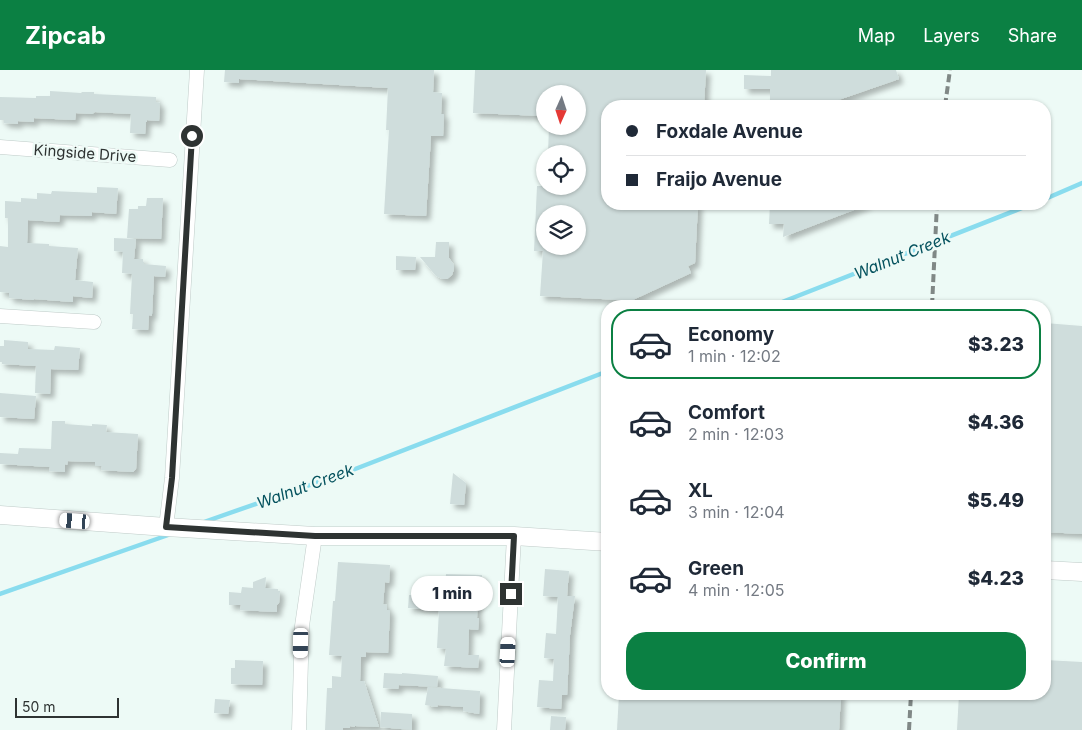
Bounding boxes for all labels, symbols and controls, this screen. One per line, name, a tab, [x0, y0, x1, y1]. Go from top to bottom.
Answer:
text: Zipcab	[25, 21, 106, 50]
text: Map	[858, 25, 895, 46]
text: Layers	[923, 25, 980, 46]
text: Share	[1008, 25, 1057, 46]
north arrow	[536, 85, 586, 135]
map controls	[536, 85, 586, 255]
text: Foxdale Avenue	[656, 120, 803, 143]
route start	[181, 125, 203, 147]
street label: Kingside Drive	[33, 140, 137, 166]
button: locate	[536, 145, 586, 195]
text: Fraijo Avenue	[656, 168, 782, 191]
button: layers	[536, 205, 586, 255]
water label: Walnut Creek	[851, 227, 953, 283]
icon: car	[628, 322, 673, 367]
text: Economy	[688, 323, 774, 346]
text: $3.23	[968, 333, 1024, 356]
text: 1 min · 12:02	[688, 346, 781, 366]
icon: car	[628, 400, 673, 445]
text: Comfort	[688, 401, 765, 424]
text: $4.36	[968, 411, 1024, 434]
text: 2 min · 12:03	[688, 424, 784, 444]
water label: Walnut Creek	[254, 459, 357, 513]
icon: car	[628, 478, 673, 523]
text: XL	[688, 479, 713, 502]
text: $5.49	[967, 489, 1024, 512]
text: 3 min · 12:04	[688, 502, 785, 522]
car	[59, 512, 90, 530]
icon: car	[628, 556, 673, 601]
text: Green	[688, 557, 744, 580]
text: $4.23	[968, 567, 1024, 590]
callout: 1 min	[411, 576, 494, 612]
text: 4 min · 12:05	[688, 580, 784, 600]
text: 1 min	[432, 583, 472, 603]
route end	[500, 583, 522, 605]
car	[293, 628, 308, 658]
button: Confirm	[626, 632, 1026, 690]
car	[499, 637, 516, 667]
scale bar	[15, 695, 119, 718]
text: 50 m	[22, 698, 56, 715]

